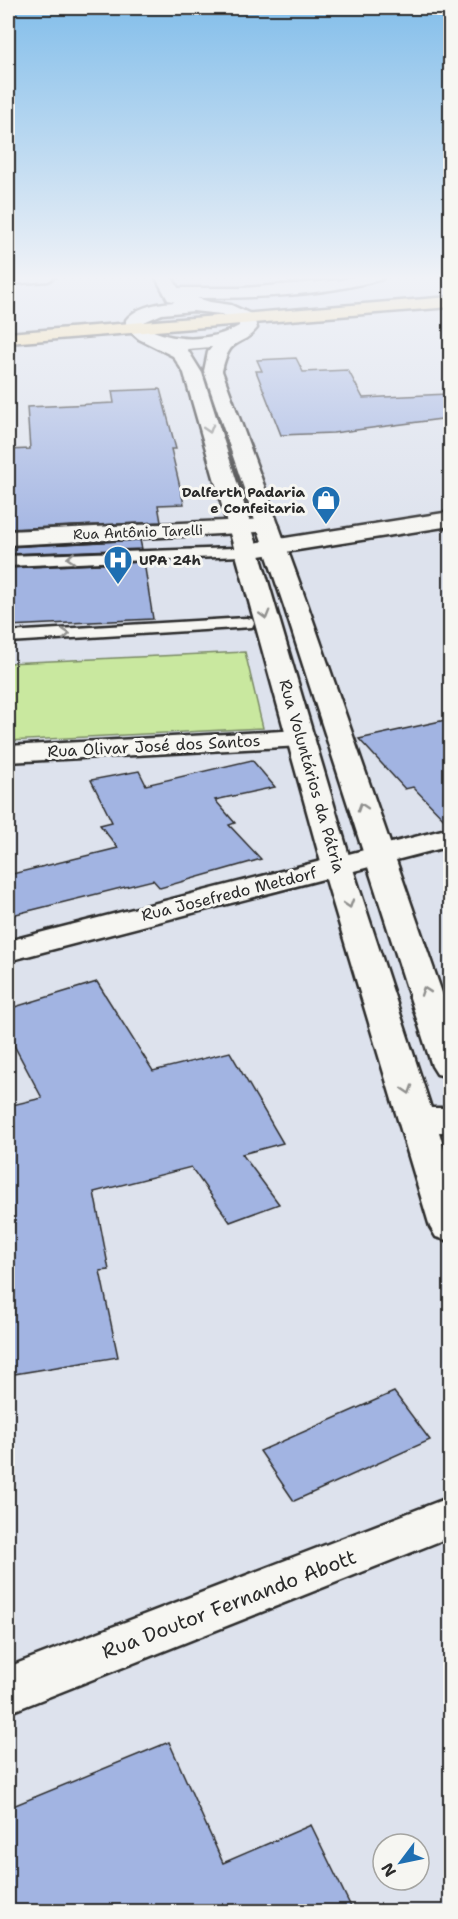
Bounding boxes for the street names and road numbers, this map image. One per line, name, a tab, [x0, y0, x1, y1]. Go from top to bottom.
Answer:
street label: Rua Antônio Tarelli	[73, 521, 203, 543]
street label: Rua Voluntários da Pátria	[274, 677, 350, 875]
street label: Rua Olivar José dos Santos	[47, 730, 261, 762]
street label: Rua Josefredo Metdorf	[139, 862, 320, 926]
street label: Rua Doutor Fernando Abott	[98, 1543, 360, 1665]

